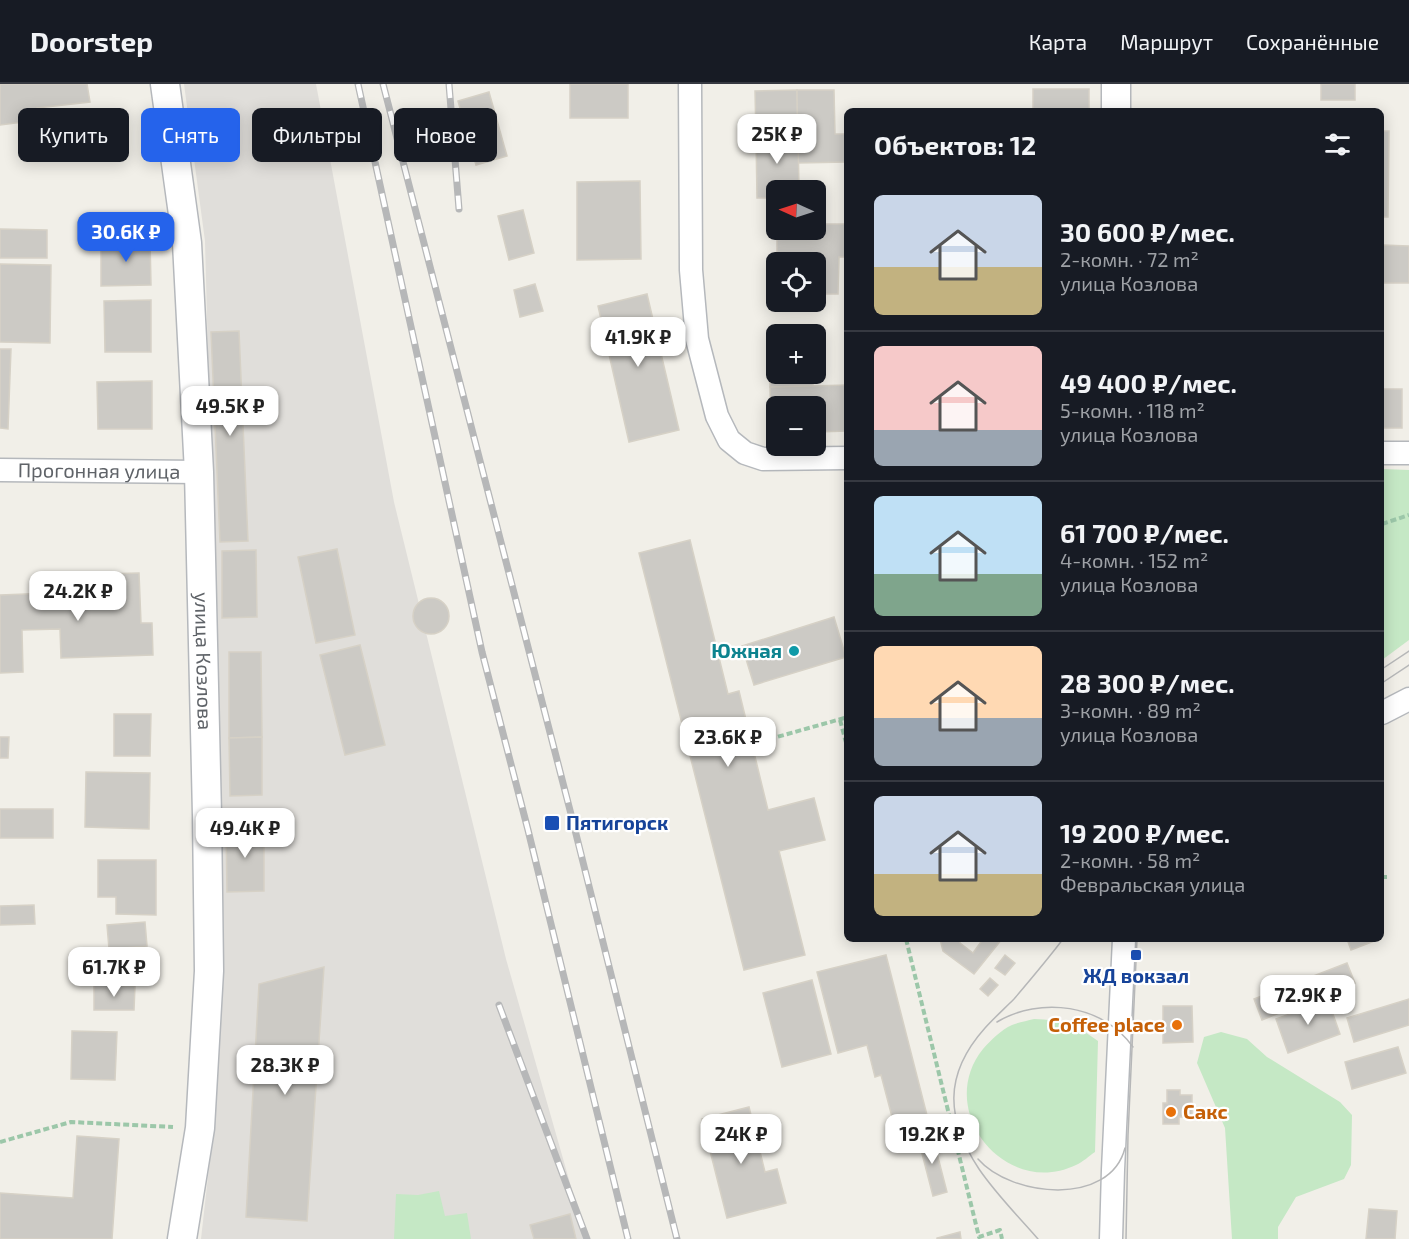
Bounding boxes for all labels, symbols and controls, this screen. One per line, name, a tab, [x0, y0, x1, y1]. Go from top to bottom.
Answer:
text: Doorstep	[30, 24, 153, 58]
text: Карта	[1029, 29, 1087, 54]
text: Маршрут	[1120, 29, 1213, 54]
text: Сохранённые	[1246, 29, 1379, 54]
chip: Купить	[18, 108, 129, 162]
chip: Снять	[141, 108, 240, 162]
chip: Фильтры	[252, 108, 382, 162]
chip: Новое	[394, 108, 497, 162]
pin: 25K ₽	[735, 114, 819, 165]
text: 25K ₽	[751, 121, 803, 145]
icon: filters	[1321, 128, 1354, 161]
text: Объектов: 12	[874, 129, 1036, 160]
north arrow	[766, 180, 826, 240]
map controls	[766, 180, 826, 456]
pin: 30.6K ₽	[71, 212, 181, 263]
text: 30 600 ₽/мес.	[1060, 216, 1235, 247]
text: 30.6K ₽	[91, 219, 161, 243]
icon: home	[922, 219, 994, 291]
text: 2-комн. · 72 m²	[1060, 247, 1199, 271]
button: locate	[766, 252, 826, 312]
text: улица Козлова	[1060, 271, 1198, 295]
pin: 41.9K ₽	[583, 317, 693, 368]
text: 41.9K ₽	[605, 324, 671, 348]
button: +	[766, 324, 826, 384]
text: 49 400 ₽/мес.	[1060, 367, 1237, 398]
icon: home	[922, 370, 994, 442]
pin: 49.5K ₽	[175, 386, 285, 437]
text: 49.5K ₽	[195, 393, 265, 417]
button: −	[766, 396, 826, 456]
text: 5-комн. · 118 m²	[1060, 398, 1205, 422]
text: улица Козлова	[1060, 422, 1198, 446]
street label: Прогонная улица	[18, 457, 180, 483]
text: 61 700 ₽/мес.	[1060, 517, 1229, 548]
icon: home	[922, 520, 994, 592]
text: 4-комн. · 152 m²	[1060, 548, 1208, 572]
pin: 24.2K ₽	[23, 571, 133, 622]
text: улица Козлова	[1060, 572, 1198, 596]
text: 24.2K ₽	[43, 578, 113, 602]
street label: улица Козлова	[190, 592, 218, 731]
place label: Южная	[711, 638, 782, 662]
marker: Южная	[787, 644, 801, 658]
text: 28 300 ₽/мес.	[1060, 667, 1235, 698]
icon: home	[922, 670, 994, 742]
text: 3-комн. · 89 m²	[1060, 698, 1201, 722]
pin: 23.6K ₽	[673, 717, 783, 768]
text: улица Козлова	[1060, 722, 1198, 746]
text: 23.6K ₽	[694, 724, 762, 748]
pin: 49.4K ₽	[190, 808, 300, 859]
place label: Пятигорск	[566, 810, 668, 834]
marker: Пятигорск	[543, 814, 561, 832]
text: 49.4K ₽	[210, 815, 280, 839]
text: 19 200 ₽/мес.	[1060, 817, 1230, 848]
icon: home	[922, 820, 994, 892]
text: 2-комн. · 58 m²	[1060, 848, 1200, 872]
text: Февральская улица	[1060, 872, 1245, 896]
pin: 61.7K ₽	[59, 947, 169, 998]
marker: ЖД вокзал	[1129, 948, 1143, 962]
text: 61.7K ₽	[82, 954, 146, 978]
place label: ЖД вокзал	[1083, 963, 1189, 987]
pin: 72.9K ₽	[1253, 975, 1363, 1026]
text: 72.9K ₽	[1274, 982, 1342, 1006]
place label: Coffee place	[1048, 1012, 1165, 1036]
marker: Coffee place	[1170, 1018, 1184, 1032]
pin: 28.3K ₽	[230, 1045, 340, 1096]
text: 28.3K ₽	[251, 1052, 319, 1076]
place label: Сакс	[1183, 1099, 1228, 1123]
marker: Сакс	[1164, 1105, 1178, 1119]
pin: 24K ₽	[699, 1114, 783, 1165]
pin: 19.2K ₽	[877, 1114, 987, 1165]
text: 24K ₽	[715, 1121, 767, 1145]
text: 19.2K ₽	[899, 1121, 965, 1145]

